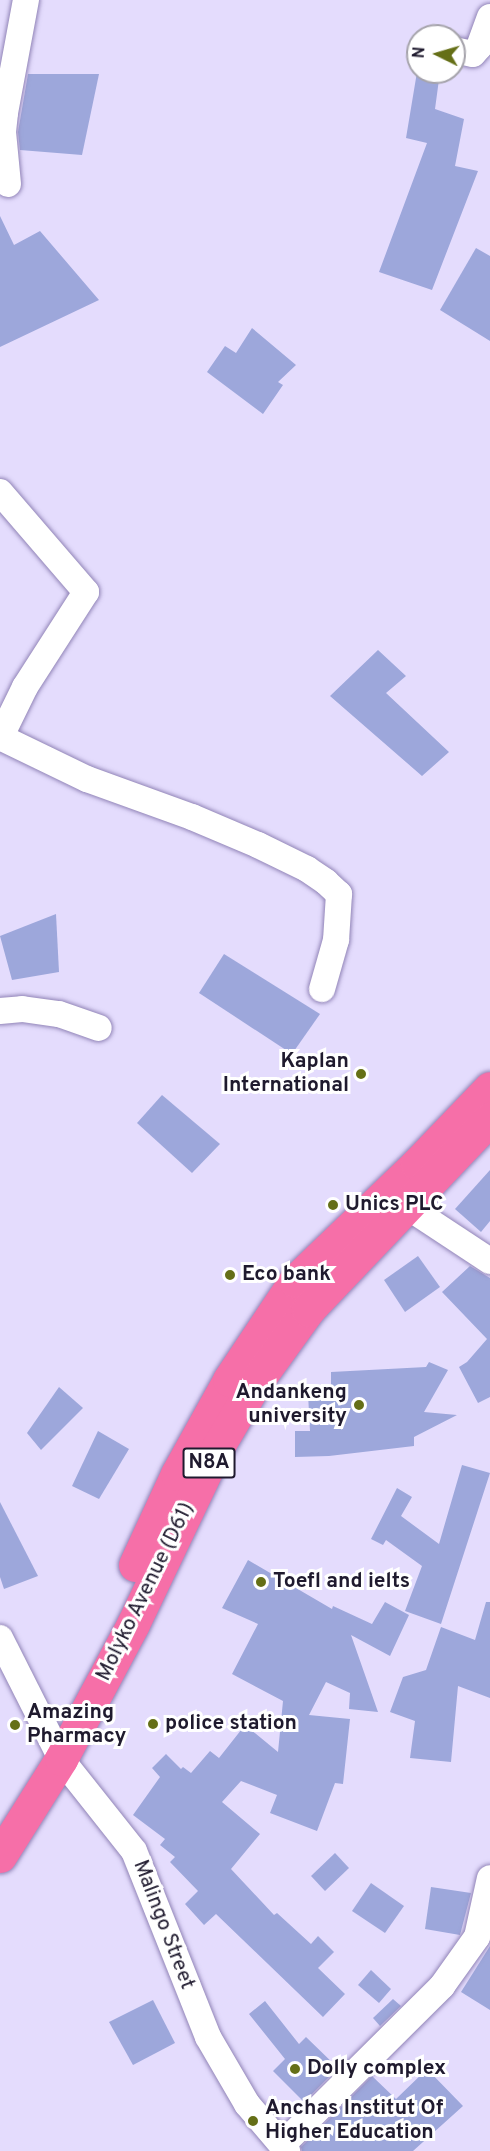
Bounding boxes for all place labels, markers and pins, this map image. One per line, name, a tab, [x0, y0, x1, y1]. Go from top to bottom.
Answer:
place label: Kaplan International	[223, 1049, 349, 1099]
marker: Kaplan International	[354, 1067, 368, 1081]
place label: Unics PLC	[345, 1192, 444, 1218]
marker: Unics PLC	[326, 1198, 340, 1212]
place label: Eco bank	[242, 1262, 331, 1288]
marker: Eco bank	[223, 1268, 237, 1282]
place label: Andankeng university	[235, 1380, 347, 1430]
marker: Andankeng university	[352, 1398, 366, 1412]
place label: Toefl and ielts	[273, 1569, 410, 1595]
marker: Toefl and ielts	[254, 1575, 268, 1589]
place label: Amazing Pharmacy	[27, 1700, 127, 1750]
place label: police station	[165, 1711, 297, 1737]
marker: police station	[146, 1717, 160, 1731]
marker: Amazing Pharmacy	[8, 1718, 22, 1732]
place label: Dolly complex	[307, 2056, 446, 2082]
marker: Dolly complex	[288, 2062, 302, 2076]
place label: Anchas Institut Of Higher Education	[265, 2096, 443, 2146]
marker: Anchas Institut Of Higher Education	[246, 2114, 260, 2128]

